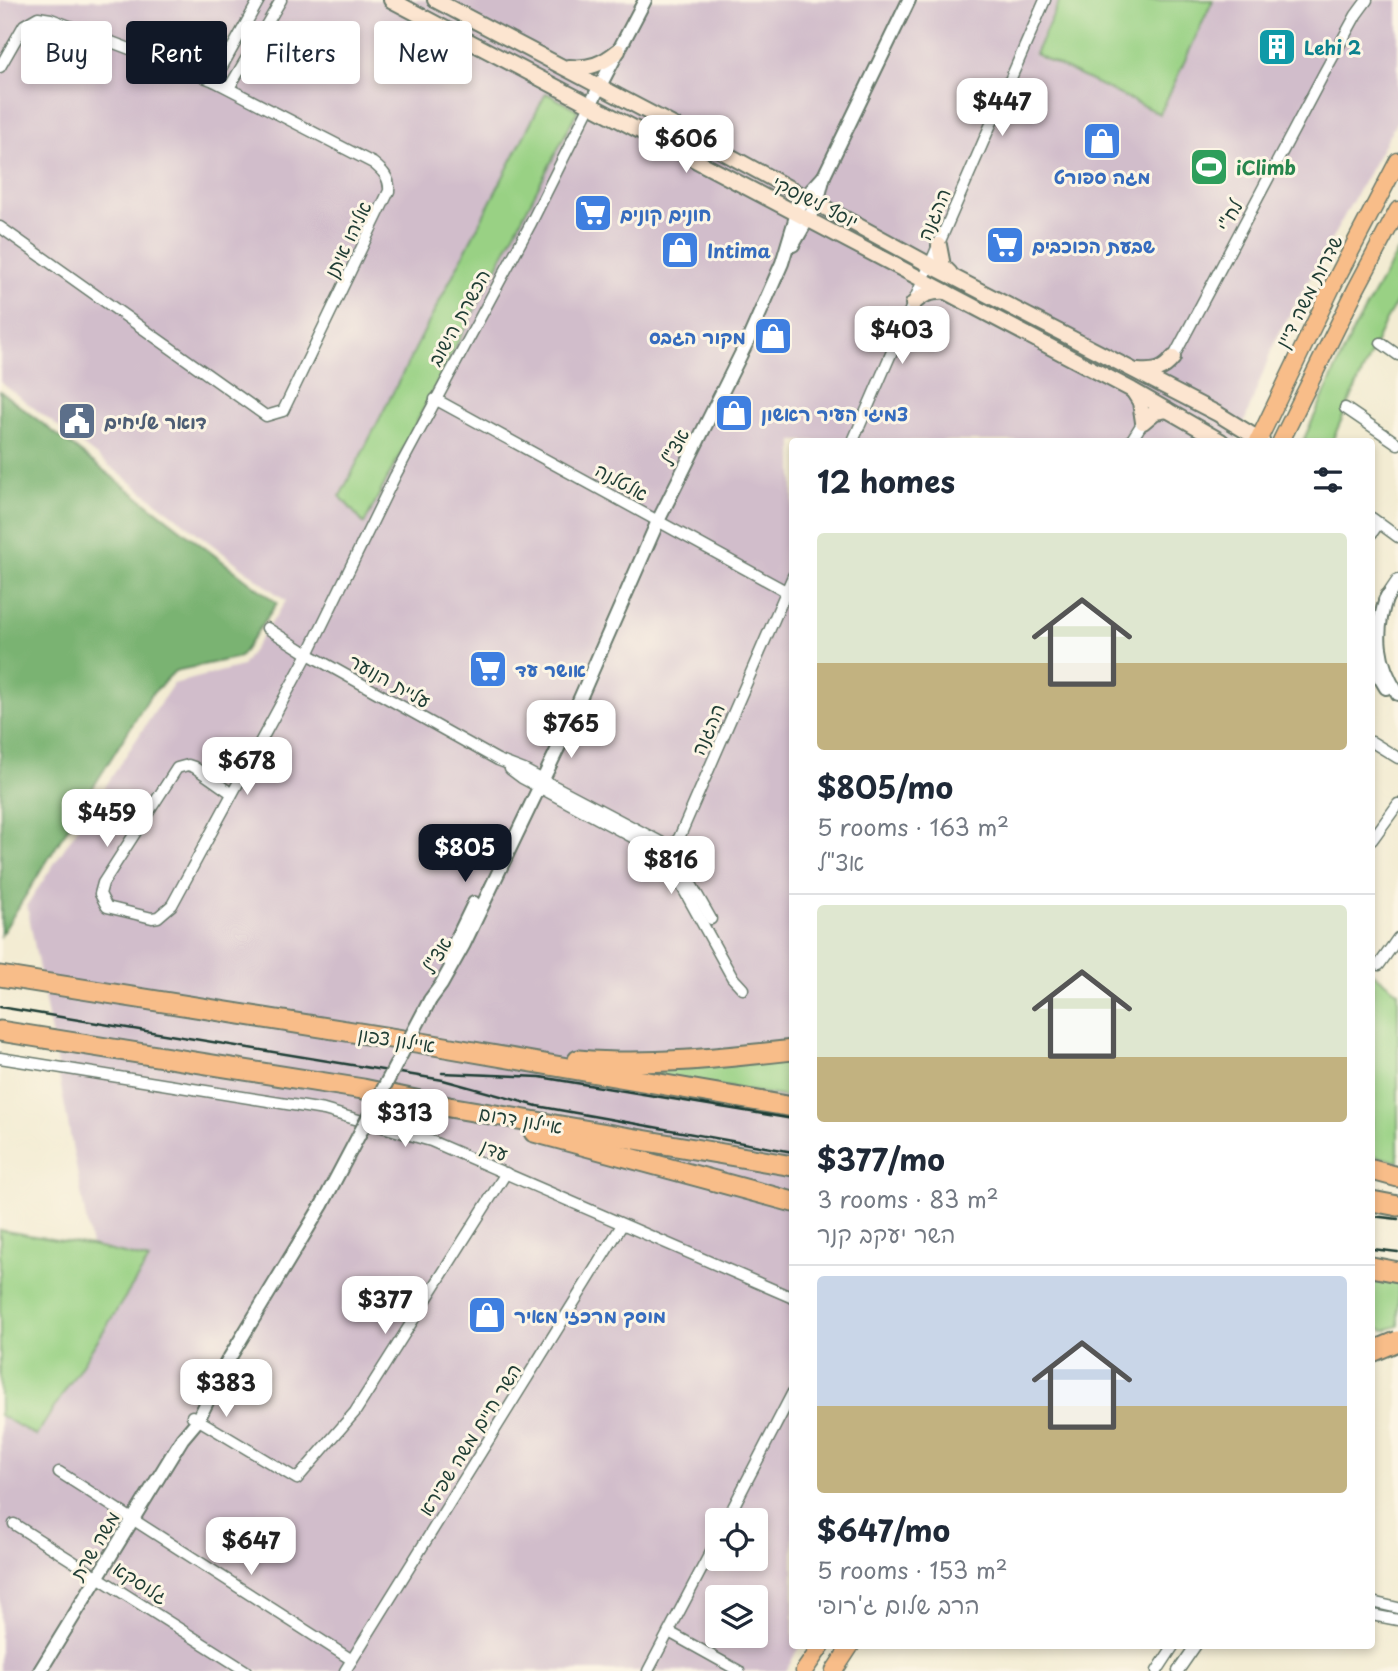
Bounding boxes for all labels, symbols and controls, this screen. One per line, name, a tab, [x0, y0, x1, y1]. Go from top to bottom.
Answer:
chip: Buy	[21, 21, 112, 84]
chip: Rent	[126, 21, 227, 84]
chip: Filters	[241, 21, 360, 84]
chip: New	[374, 21, 472, 84]
building icon: Lehi 2	[1256, 26, 1298, 68]
place label: Lehi 2	[1304, 33, 1361, 61]
pin: $447	[961, 78, 1043, 138]
text: $447	[973, 83, 1031, 118]
pin: $606	[645, 116, 727, 175]
text: $606	[655, 120, 717, 155]
shop icon: מגה ספורט	[1081, 120, 1123, 162]
sports icon: iClimb	[1188, 146, 1230, 188]
place label: iClimb	[1236, 153, 1296, 181]
place label: מגה ספורט	[1054, 162, 1150, 190]
street label: יוסף לישנסקי	[768, 167, 864, 235]
street label: ההגנה	[909, 183, 957, 245]
supermarket icon: חונים קונים	[572, 192, 614, 234]
street label: לח"י	[1209, 193, 1250, 236]
street label: אליהו איתן	[316, 196, 378, 282]
place label: חונים קונים	[620, 199, 712, 227]
supermarket icon: שבעת הכוכבים	[984, 224, 1026, 266]
shop icon: Intima	[659, 229, 701, 271]
street label: שדרות משה דיין	[1267, 229, 1349, 352]
place label: שבעת הכוכבים	[1032, 231, 1156, 259]
place label: Intima	[707, 236, 771, 264]
street label: הכשרת הישוב	[420, 264, 496, 370]
pin: $403	[861, 306, 943, 366]
text: $403	[871, 311, 933, 346]
shop icon: מקור הגבס	[752, 315, 794, 357]
place label: מקור הגבס	[649, 322, 746, 350]
shop icon: צמיגי העיר ראשון	[713, 392, 755, 434]
place label: צמיגי העיר ראשון	[761, 399, 908, 427]
public building icon: דואר שליחים	[56, 400, 98, 442]
place label: דואר שליחים	[104, 407, 207, 435]
street label: אצ"ל	[653, 423, 695, 471]
street label: אלטלנה	[590, 455, 654, 507]
text: 12 homes	[817, 458, 955, 503]
icon: filters	[1309, 461, 1347, 499]
icon: home	[1019, 579, 1145, 705]
street label: עליית הנוער	[344, 646, 436, 714]
supermarket icon: אושר עד	[467, 648, 509, 690]
place label: אושר עד	[515, 655, 586, 683]
street label: ההגנה	[683, 698, 731, 760]
pin: $765	[530, 700, 612, 760]
text: $765	[543, 705, 599, 740]
pin: $678	[206, 738, 288, 797]
text: $678	[218, 742, 276, 777]
text: $805/mo	[817, 764, 953, 809]
pin: $459	[66, 790, 148, 849]
text: $459	[78, 794, 136, 829]
text: 5 rooms · 163 m²	[817, 809, 1009, 844]
pin: $805	[424, 824, 506, 884]
text: $805	[435, 829, 495, 864]
pin: $816	[630, 836, 712, 896]
text: $816	[644, 841, 698, 876]
text: אצ"ל	[817, 844, 864, 879]
street label: אצ"ל	[414, 931, 458, 979]
icon: home	[1019, 951, 1145, 1077]
street label: איילון צפון	[356, 1019, 438, 1059]
pin: $313	[364, 1090, 446, 1149]
text: $313	[377, 1094, 433, 1129]
street label: איילון דרום	[477, 1098, 565, 1140]
street label: עדן	[477, 1131, 513, 1167]
text: $377/mo	[817, 1136, 945, 1181]
text: 3 rooms · 83 m²	[817, 1181, 999, 1216]
text: השר יעקב קנר	[817, 1216, 955, 1251]
pin: $377	[344, 1276, 426, 1336]
text: $377	[358, 1281, 412, 1316]
shop icon: מוסך מרכזי מאיר	[466, 1294, 508, 1336]
place label: מוסך מרכזי מאיר	[514, 1301, 666, 1329]
icon: home	[1019, 1322, 1145, 1448]
street label: השר חיים משה שפירא	[411, 1357, 527, 1521]
pin: $383	[185, 1360, 267, 1419]
text: $383	[196, 1364, 256, 1399]
street label: משה שרת	[62, 1505, 126, 1586]
text: $647/mo	[817, 1507, 950, 1552]
map controls	[705, 1508, 768, 1648]
button: locate	[705, 1508, 768, 1571]
pin: $647	[210, 1518, 292, 1577]
text: $647	[222, 1522, 280, 1557]
text: 5 rooms · 153 m²	[817, 1552, 1008, 1587]
street label: גלוסקא	[108, 1554, 174, 1610]
button: layers	[705, 1585, 768, 1648]
text: הרב שלום ג'רופי	[817, 1587, 980, 1622]

